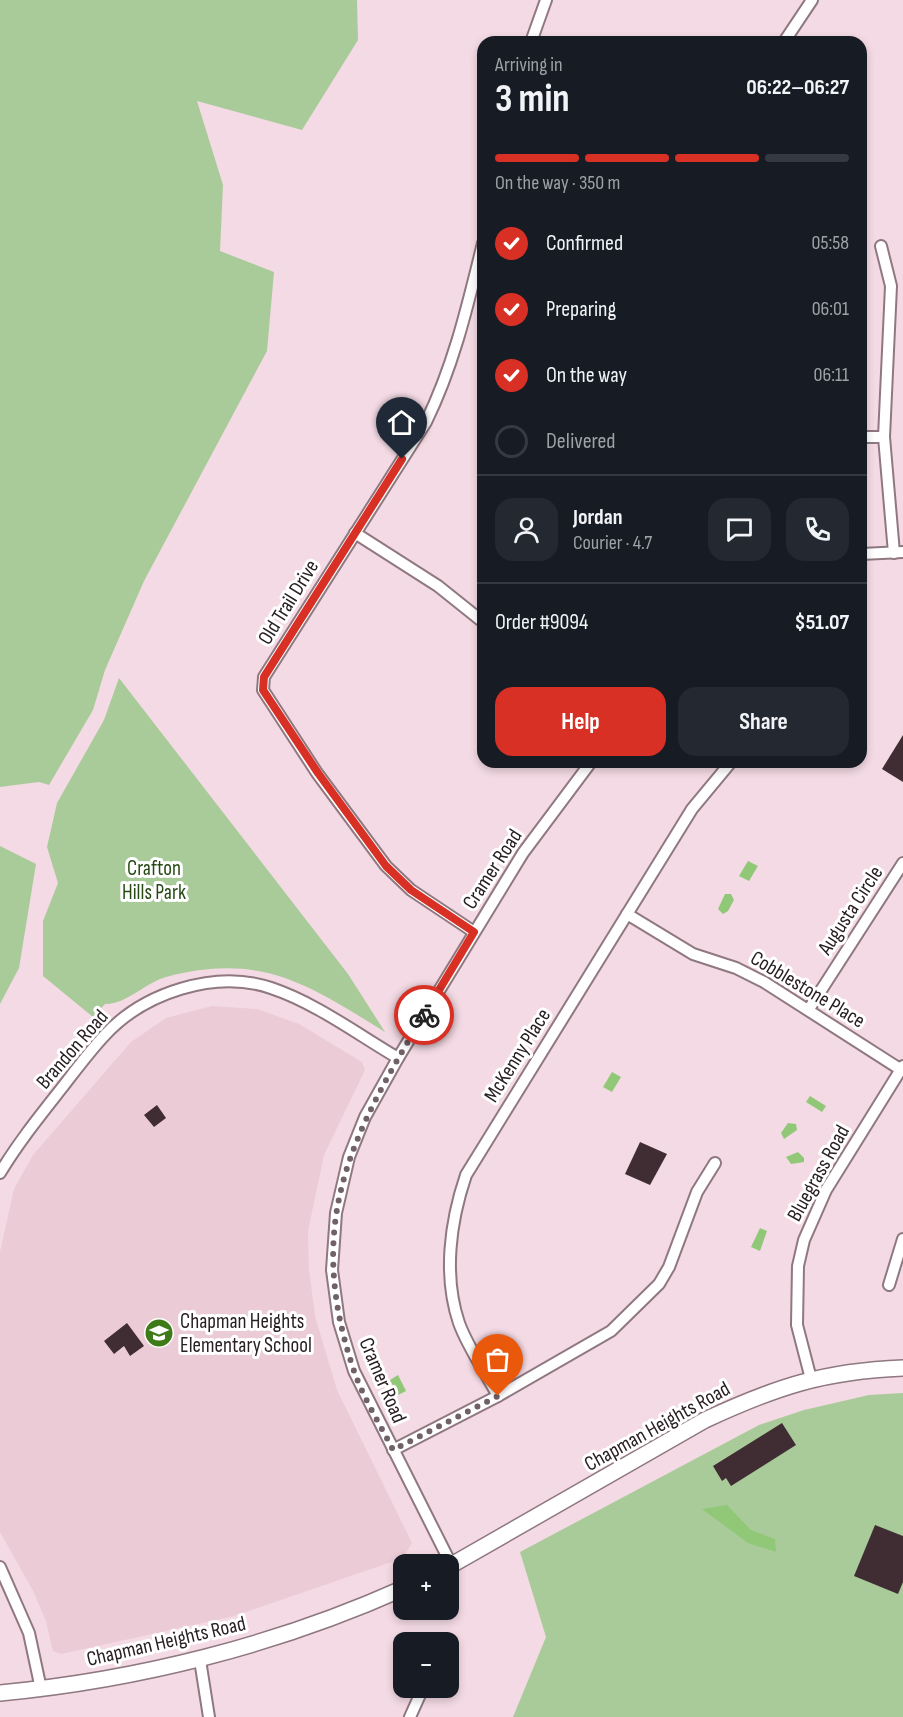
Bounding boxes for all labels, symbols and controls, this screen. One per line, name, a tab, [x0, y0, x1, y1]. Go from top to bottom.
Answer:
text: Arriving in	[495, 53, 563, 77]
text: 06:22–06:27	[746, 74, 849, 101]
text: 3 min	[495, 76, 570, 123]
text: On the way · 350 m	[495, 171, 620, 195]
icon: check	[495, 227, 528, 260]
text: Confirmed	[546, 230, 623, 257]
text: 05:58	[811, 231, 849, 255]
icon: check	[495, 293, 528, 326]
text: Preparing	[546, 296, 616, 323]
text: 06:01	[812, 297, 849, 321]
icon: check	[495, 359, 528, 392]
text: On the way	[546, 362, 627, 389]
text: 06:11	[814, 363, 849, 387]
pin	[376, 397, 427, 459]
icon: home	[385, 406, 418, 439]
text: Delivered	[546, 428, 615, 455]
button: person	[495, 498, 558, 561]
button: chat	[708, 498, 771, 561]
button: phone	[786, 498, 849, 561]
text: Jordan	[573, 504, 622, 531]
text: Courier · 4.7	[573, 531, 652, 555]
street label: Old Trail Drive	[253, 555, 324, 649]
text: Order #9094	[495, 609, 588, 636]
text: $51.07	[794, 609, 849, 636]
button: Help	[495, 687, 666, 756]
button: Share	[678, 687, 849, 756]
street label: Cramer Road	[457, 825, 527, 914]
park label: Crafton Hills Park	[122, 856, 186, 905]
street label: Augusta Circle	[812, 861, 888, 960]
street label: Cobblestone Place	[746, 945, 870, 1033]
courier	[394, 985, 454, 1045]
icon: bike	[408, 999, 441, 1032]
street label: McKenny Place	[479, 1004, 556, 1107]
street label: Brandon Road	[31, 1005, 114, 1094]
street label: Bluegrass Road	[782, 1121, 855, 1226]
place label: Chapman Heights Elementary School	[180, 1309, 312, 1358]
school or university icon: Chapman Heights Elementary School	[143, 1317, 175, 1349]
street label: Cramer Road	[353, 1334, 412, 1427]
pin	[472, 1334, 523, 1396]
icon: bag	[481, 1343, 514, 1376]
street label: Chapman Heights Road	[580, 1376, 734, 1477]
map controls	[393, 1554, 459, 1698]
button: +	[393, 1554, 459, 1620]
street label: Chapman Heights Road	[84, 1611, 248, 1672]
button: −	[393, 1632, 459, 1698]

